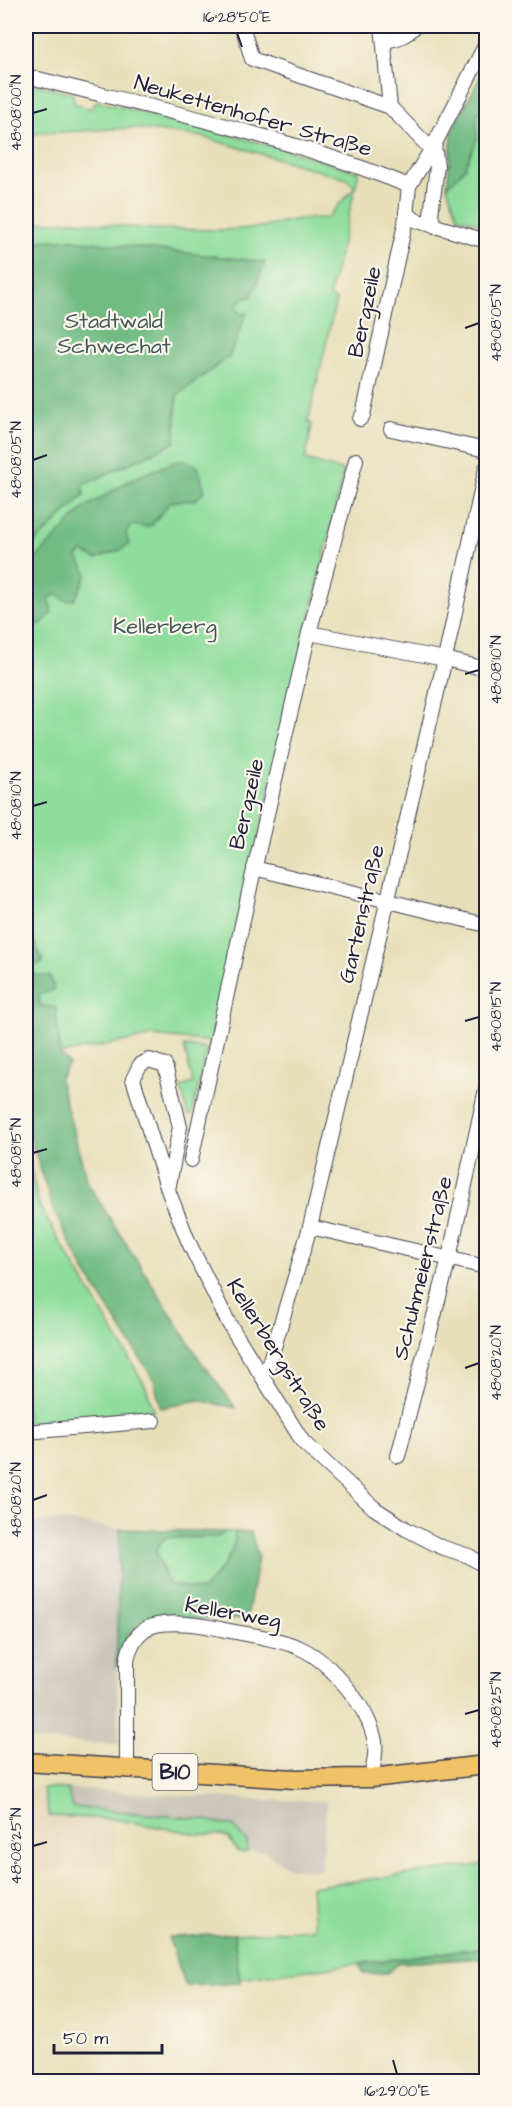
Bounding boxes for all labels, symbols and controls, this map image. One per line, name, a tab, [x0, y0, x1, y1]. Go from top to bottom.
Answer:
text: 16°28'50"E	[203, 7, 271, 28]
street label: Neukettenhofer Straße	[130, 67, 376, 165]
text: 48°08'00"N	[6, 75, 27, 151]
street label: Bergzeile	[340, 263, 391, 361]
text: 48°08'05"N	[486, 284, 507, 362]
park label: Stadtwald Schwechat	[57, 306, 171, 362]
text: 48°08'05"N	[6, 421, 27, 499]
park label: Kellerberg	[113, 611, 217, 643]
text: 48°08'10"N	[486, 635, 507, 705]
street label: Bergzeile	[221, 755, 274, 853]
text: 48°08'10"N	[6, 771, 27, 841]
street label: Gartenstraße	[331, 842, 393, 986]
text: 48°08'15"N	[486, 982, 507, 1052]
text: 48°08'15"N	[6, 1118, 27, 1188]
street label: Schuhmeierstraße	[385, 1173, 461, 1363]
street label: Kellerbergstraße	[218, 1273, 337, 1438]
text: 48°08'20"N	[486, 1325, 507, 1401]
text: 48°08'20"N	[6, 1462, 27, 1538]
street label: Kellerweg	[182, 1589, 284, 1638]
text: 48°08'25"N	[486, 1671, 507, 1749]
road number: B10	[152, 1754, 198, 1790]
text: 48°08'25"N	[6, 1807, 27, 1885]
scale bar	[54, 2017, 162, 2055]
text: 50 m	[63, 2026, 108, 2051]
text: 16°29'00"E	[364, 2081, 430, 2102]

